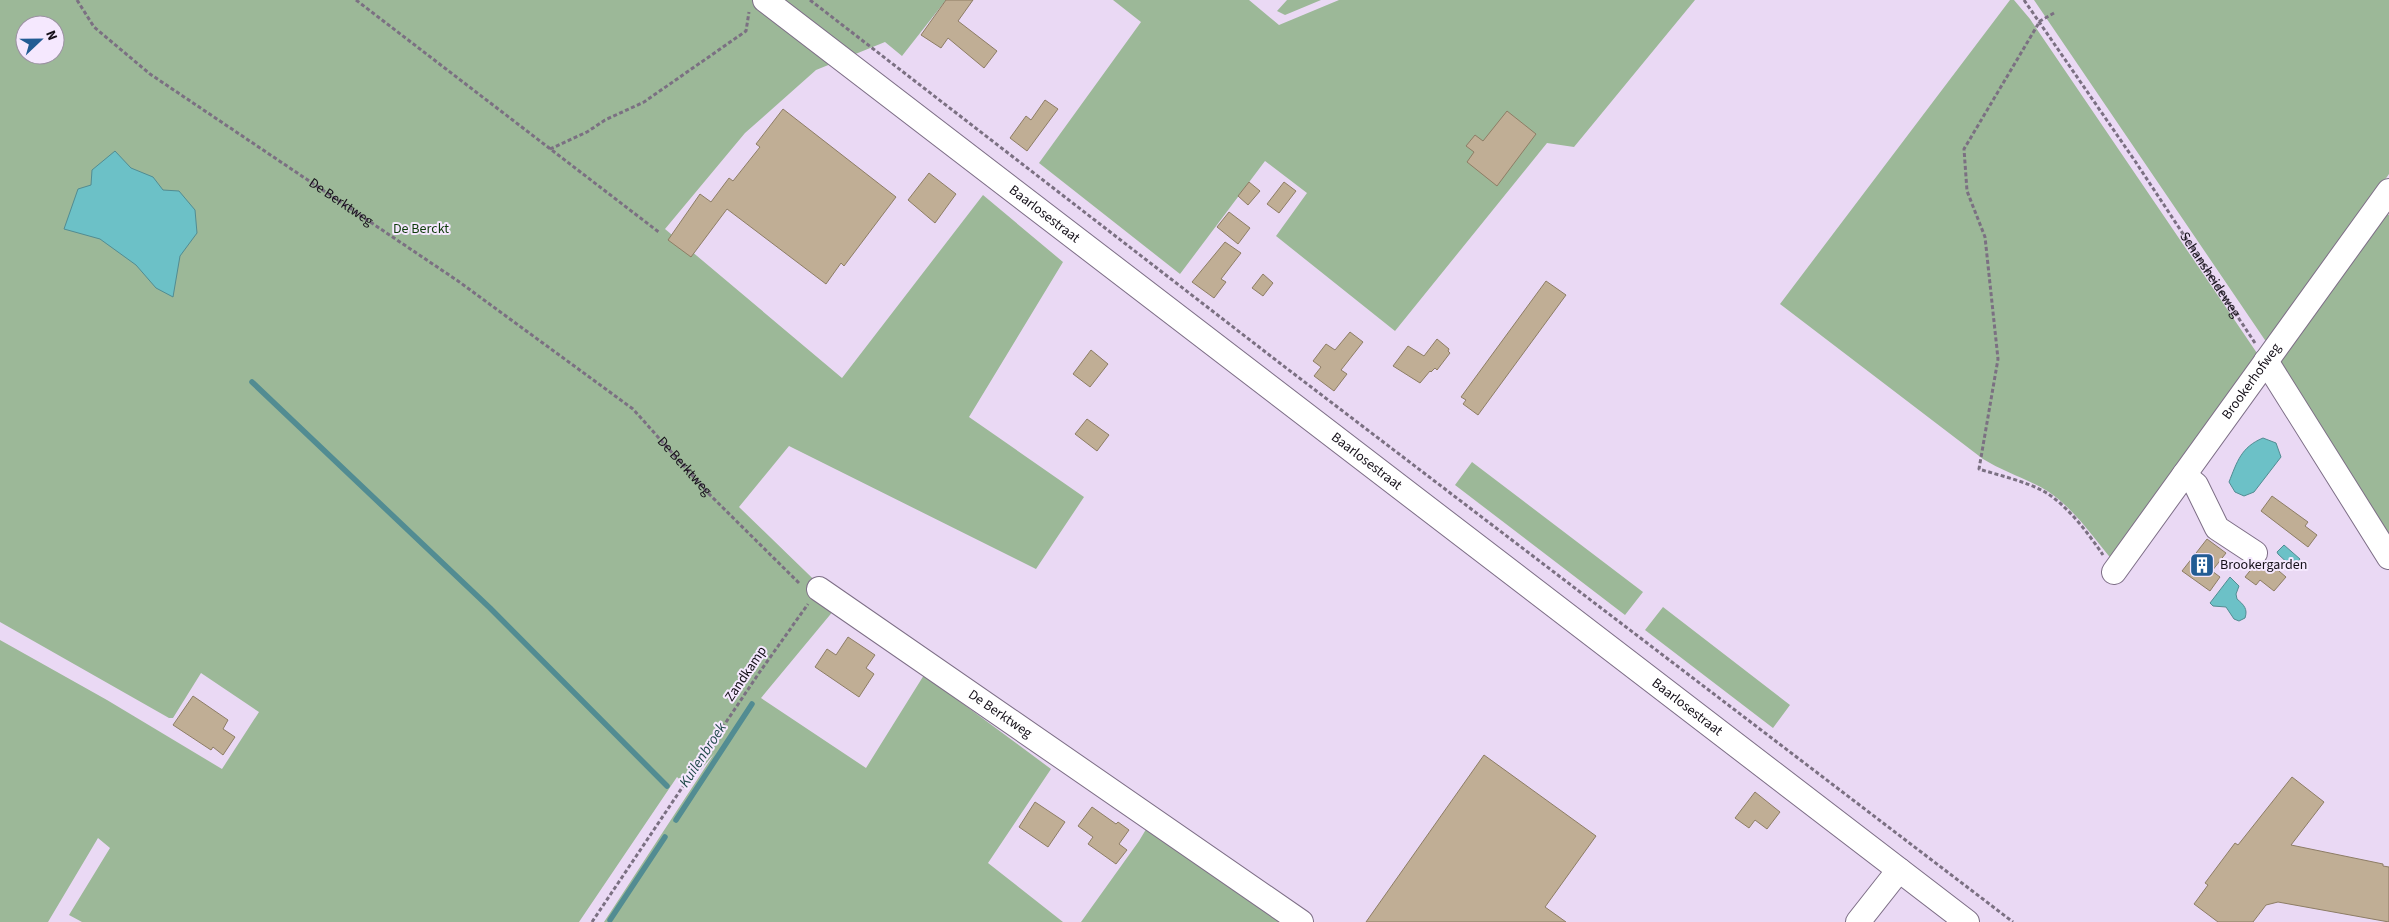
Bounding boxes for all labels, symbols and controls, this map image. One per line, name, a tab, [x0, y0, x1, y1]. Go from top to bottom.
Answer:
north arrow	[15, 15, 65, 65]
text: N	[40, 27, 62, 44]
street label: De Berktweg	[305, 173, 377, 231]
street label: Baarlosestraat	[1005, 181, 1084, 248]
park label: De Berckt	[393, 219, 449, 239]
street label: Schansheideweg	[2175, 228, 2246, 322]
street label: Brookerhofweg	[2217, 339, 2286, 424]
street label: Baarlosestraat	[1327, 428, 1406, 495]
street label: De Berktweg	[652, 432, 716, 501]
building icon: Brookergarden	[2189, 552, 2215, 578]
place label: Brookergarden	[2220, 555, 2307, 575]
street label: Zandkamp	[720, 642, 772, 706]
street label: Baarlosestraat	[1647, 674, 1727, 741]
street label: De Berktweg	[964, 685, 1036, 743]
water label: Kuilenbroek	[674, 718, 732, 791]

